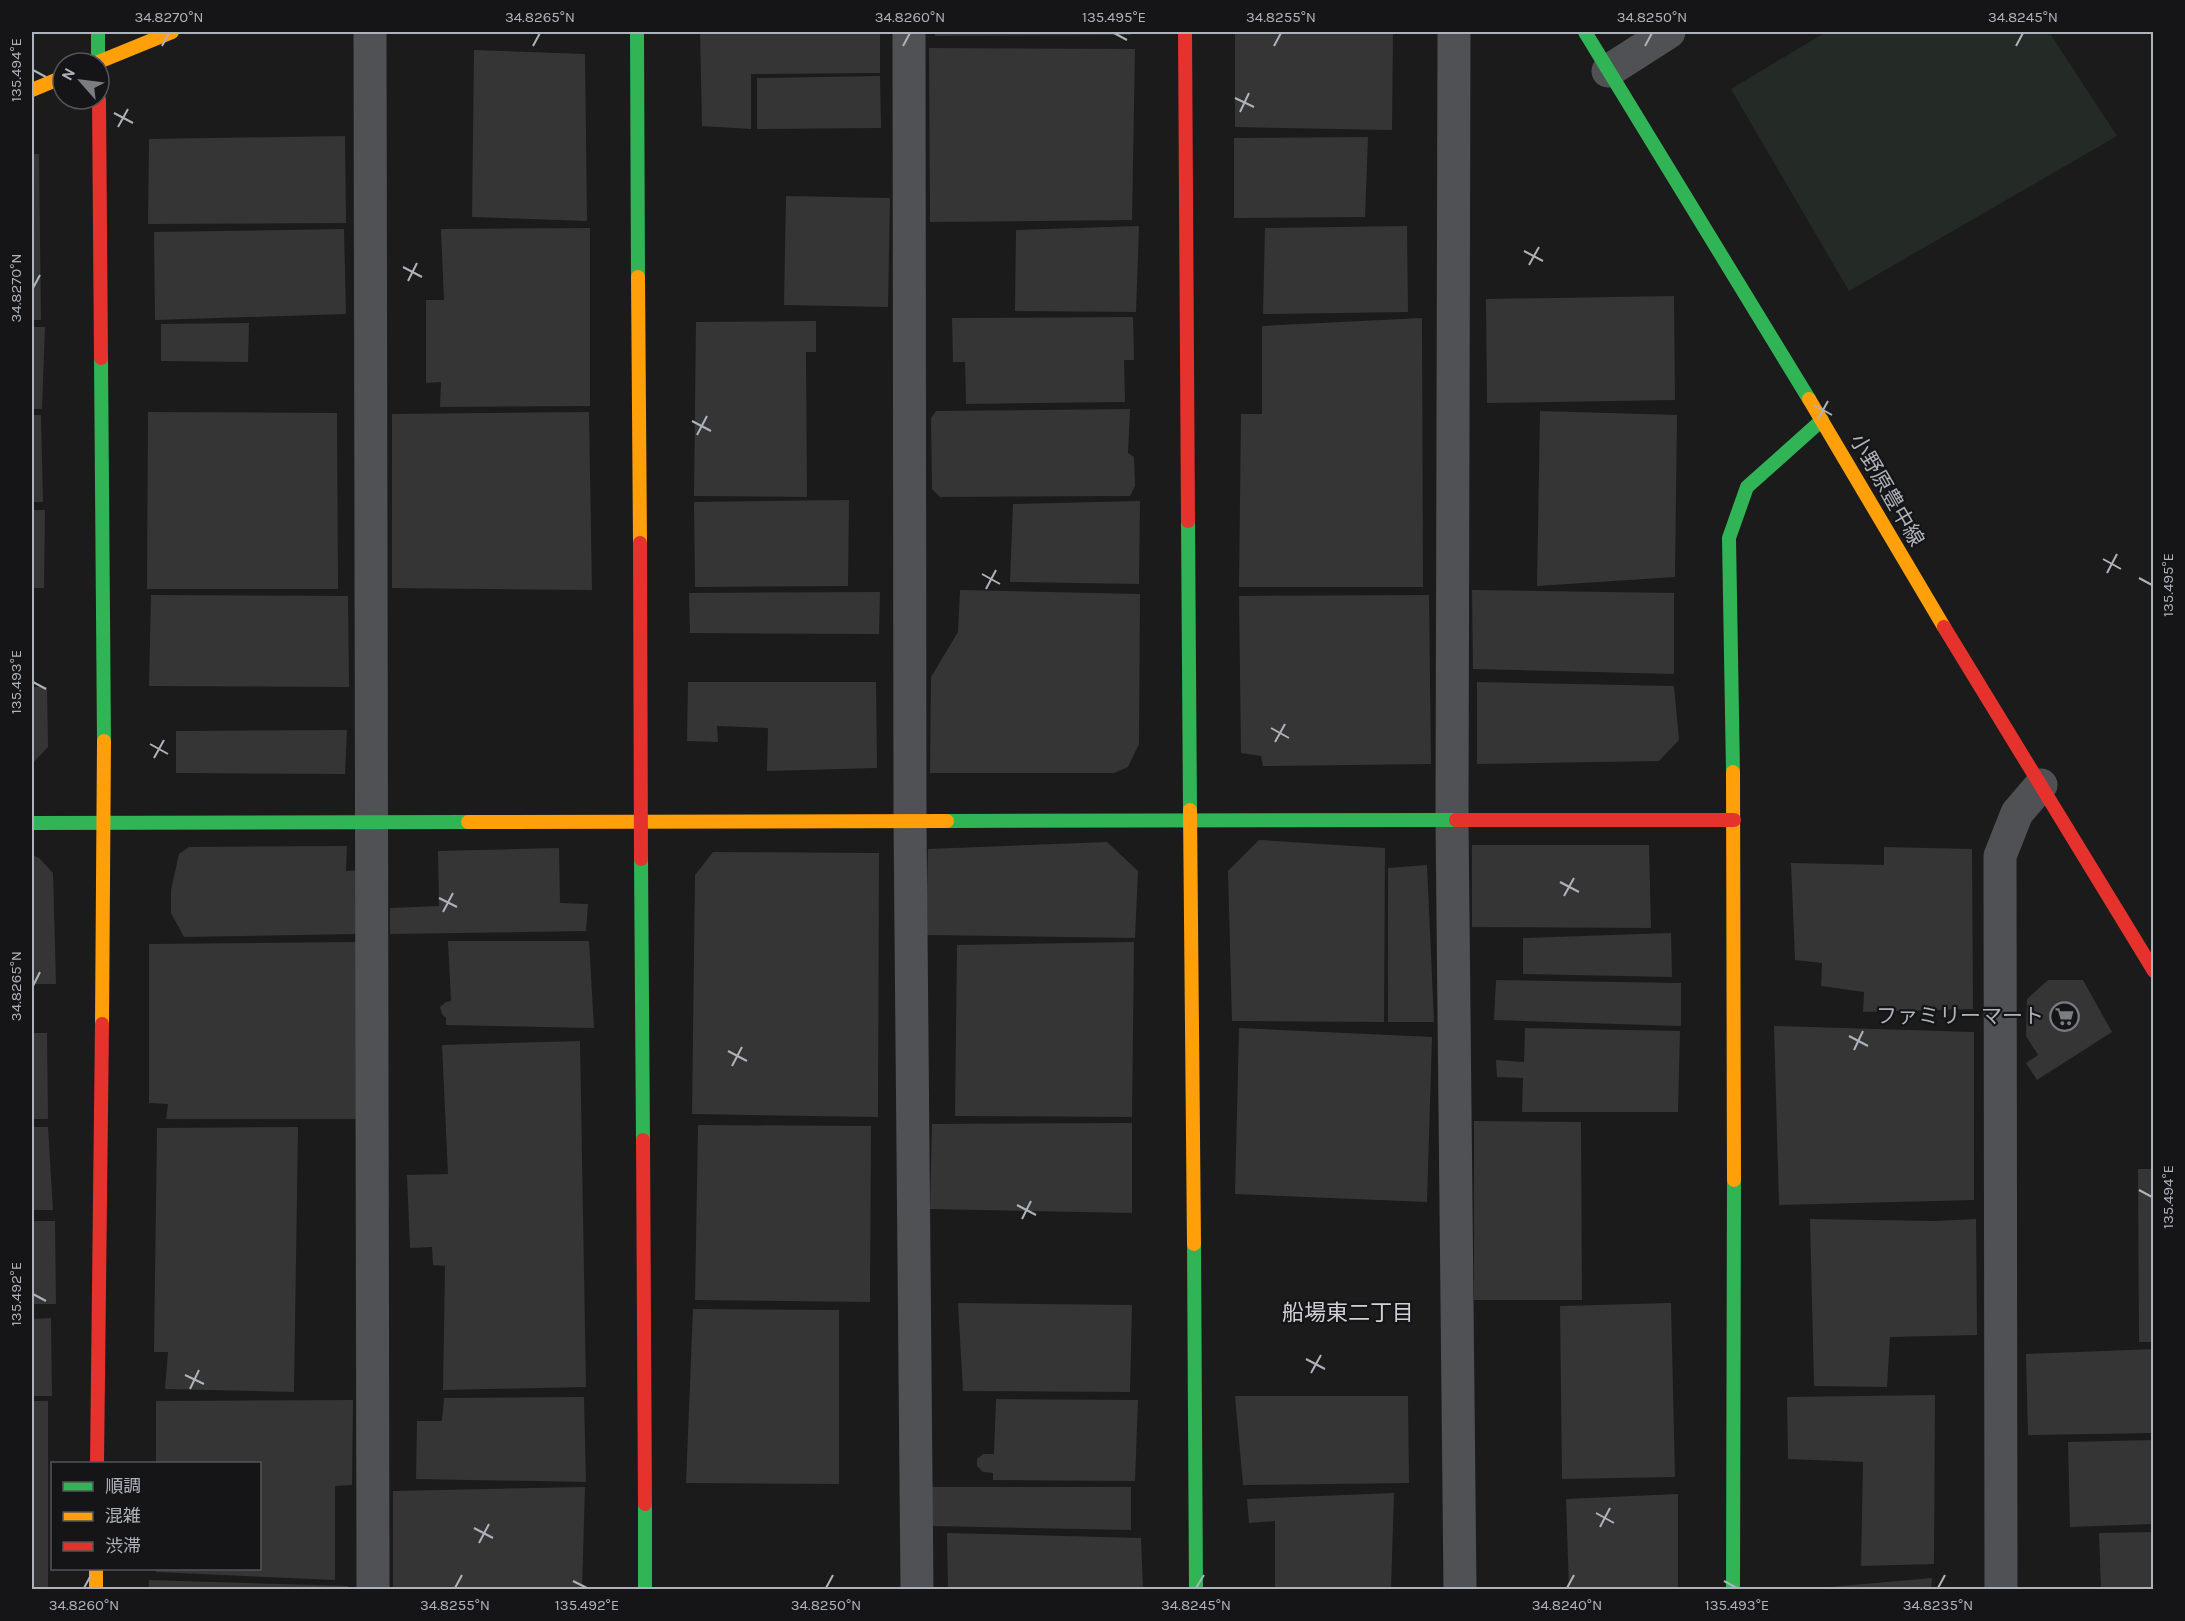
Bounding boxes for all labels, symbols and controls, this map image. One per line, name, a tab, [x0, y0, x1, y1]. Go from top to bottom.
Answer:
text: 34.8270°N	[134, 8, 204, 26]
text: 34.8265°N	[505, 8, 575, 26]
text: 34.8260°N	[875, 8, 945, 26]
text: 135.495°E	[1082, 8, 1146, 26]
text: 34.8255°N	[1246, 8, 1316, 26]
text: 34.8250°N	[1617, 8, 1687, 26]
text: 34.8245°N	[1988, 8, 2058, 26]
text: 135.494°E	[7, 38, 25, 102]
north arrow	[51, 51, 111, 111]
text: N	[57, 65, 79, 84]
text: 34.8270°N	[7, 253, 25, 323]
street label: 小野原豊中線	[1845, 429, 1929, 551]
text: 135.495°E	[2159, 553, 2177, 617]
text: 135.493°E	[7, 650, 25, 714]
text: 34.8265°N	[7, 951, 25, 1021]
supermarket icon: ファミリーマート	[2049, 1000, 2081, 1032]
place label: ファミリーマート	[1876, 1004, 2044, 1028]
text: 135.494°E	[2159, 1165, 2177, 1229]
text: 135.492°E	[7, 1262, 25, 1326]
district label: 船場東二丁目	[1282, 1300, 1414, 1326]
legend	[51, 1462, 261, 1570]
text: 順調	[105, 1475, 141, 1497]
text: 混雑	[105, 1505, 141, 1527]
text: 渋滞	[105, 1535, 141, 1557]
text: 34.8260°N	[49, 1596, 119, 1614]
text: 34.8255°N	[420, 1596, 490, 1614]
text: 135.492°E	[555, 1596, 619, 1614]
text: 34.8250°N	[791, 1596, 861, 1614]
text: 34.8245°N	[1161, 1596, 1231, 1614]
text: 34.8240°N	[1532, 1596, 1602, 1614]
text: 135.493°E	[1705, 1596, 1769, 1614]
text: 34.8235°N	[1903, 1596, 1973, 1614]

